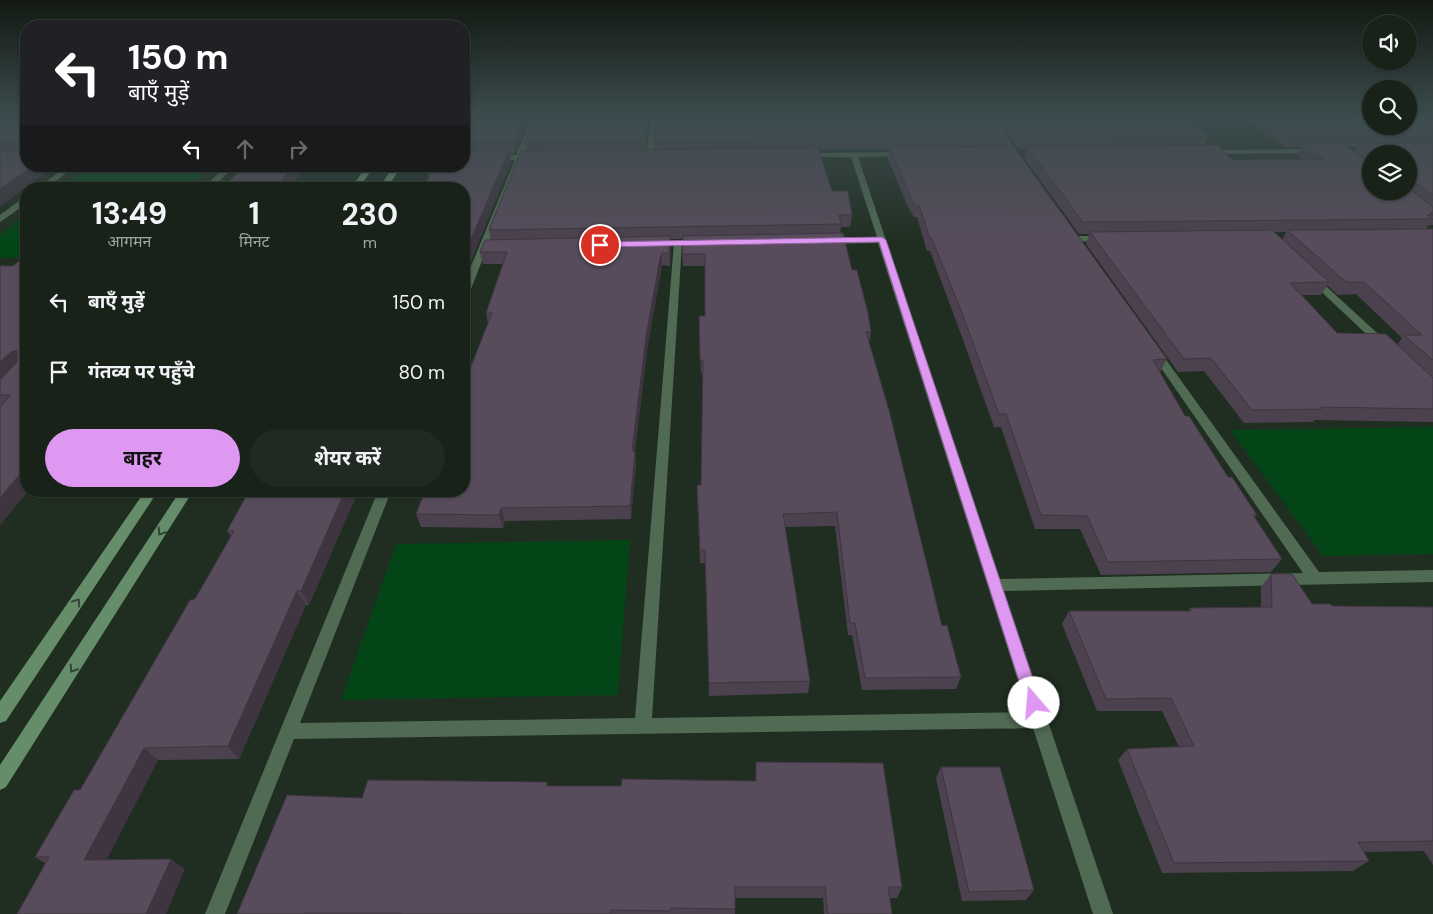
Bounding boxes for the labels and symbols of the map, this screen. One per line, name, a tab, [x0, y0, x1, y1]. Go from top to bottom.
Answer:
pin	[579, 224, 621, 266]
one-way arrow	[158, 527, 167, 536]
one-way arrow	[70, 599, 80, 608]
one-way arrow	[69, 663, 79, 672]
position arrow	[1007, 676, 1059, 728]

